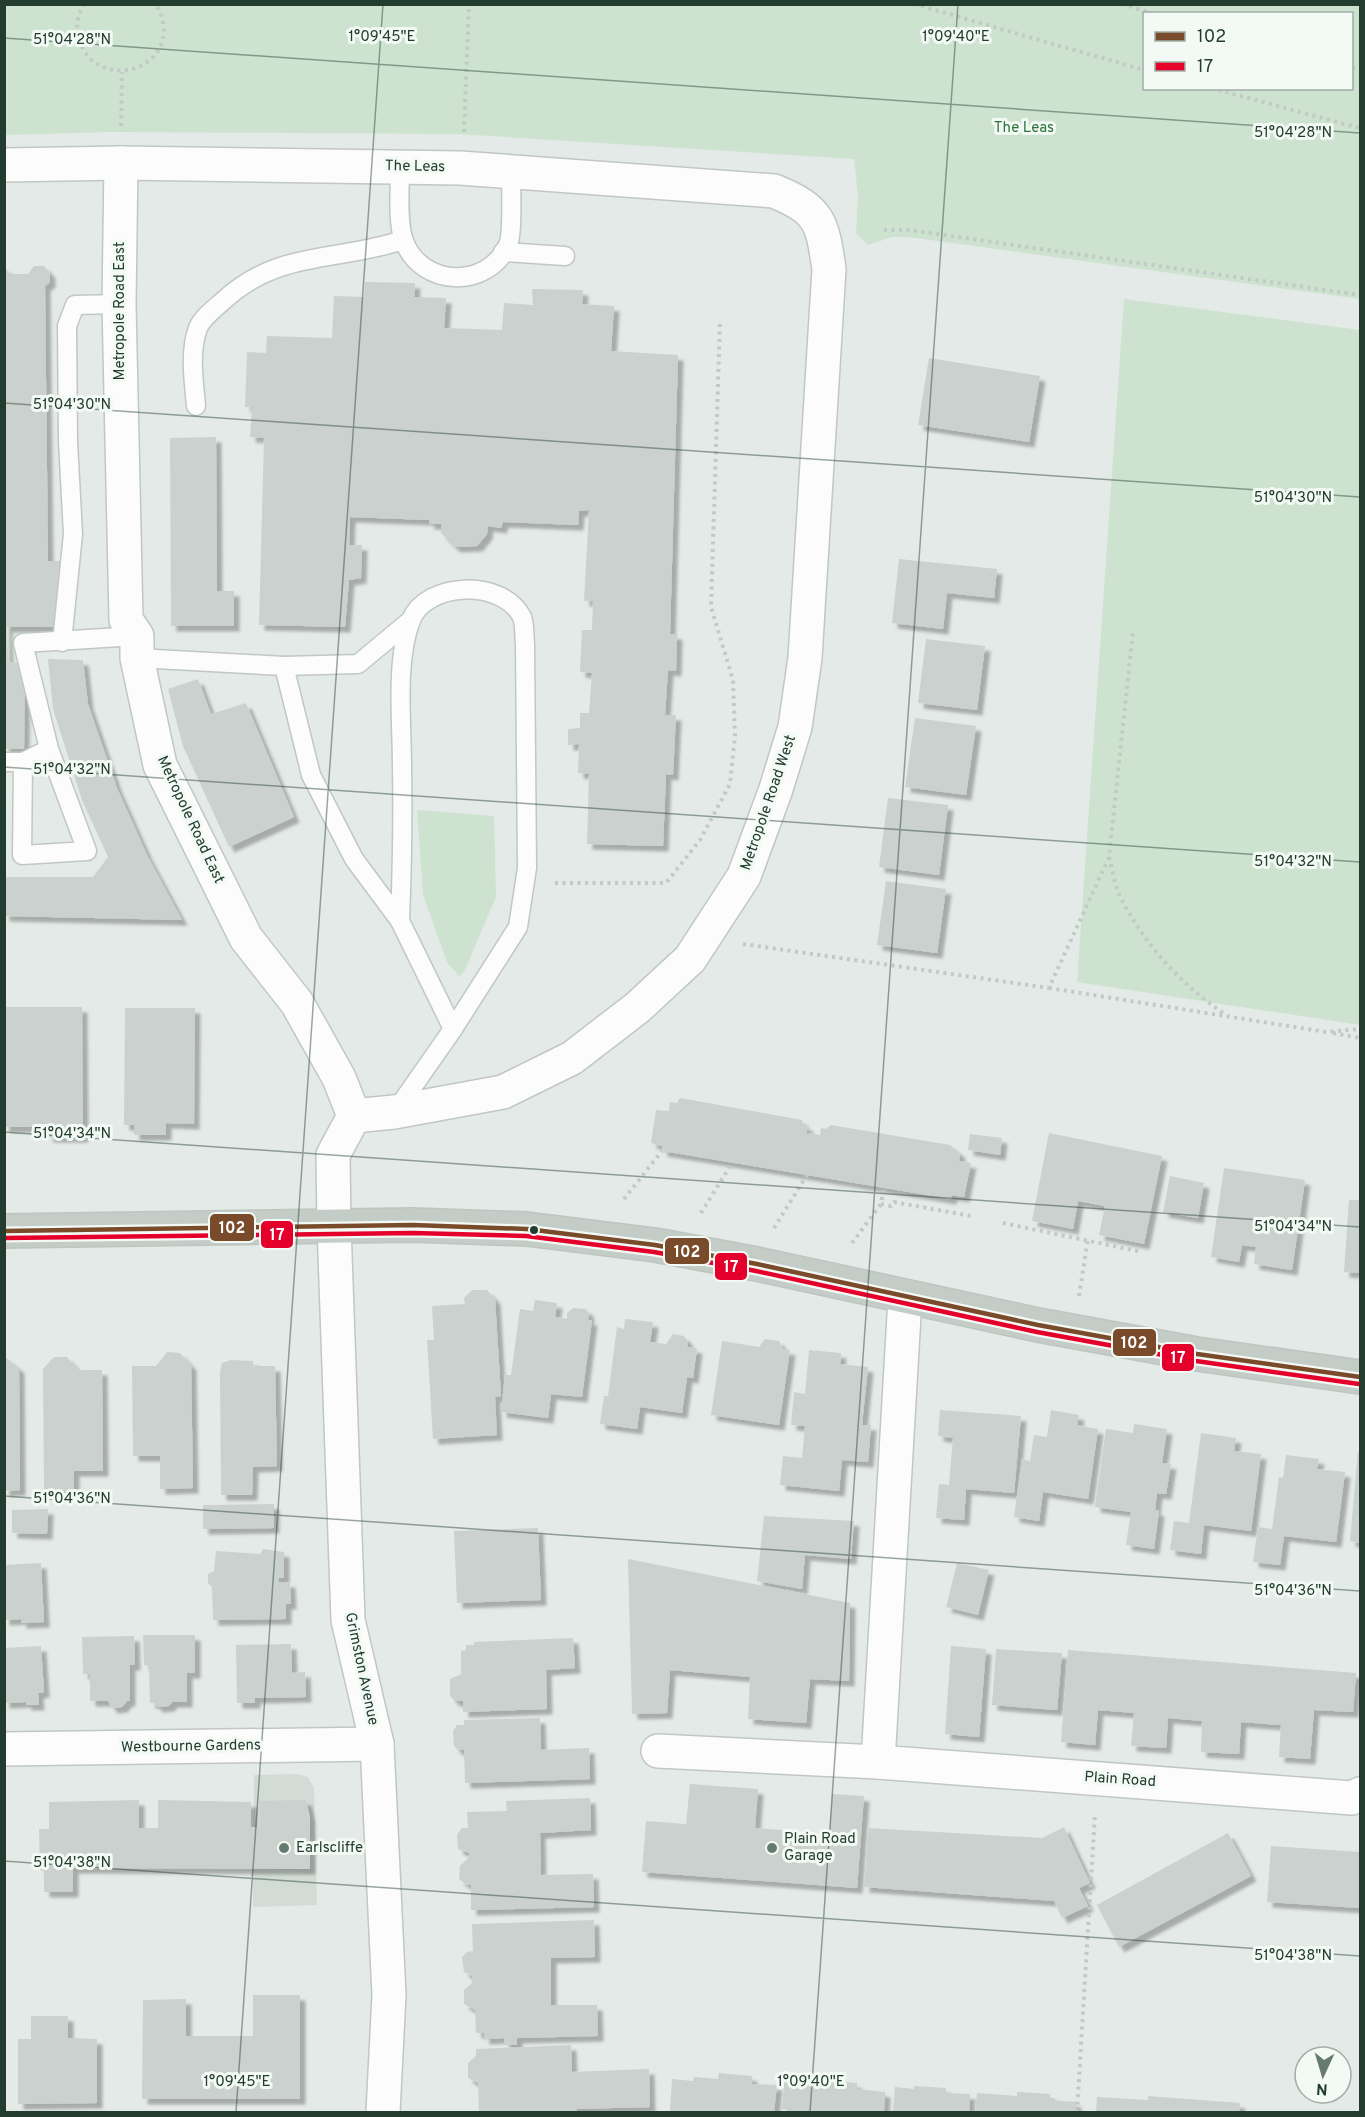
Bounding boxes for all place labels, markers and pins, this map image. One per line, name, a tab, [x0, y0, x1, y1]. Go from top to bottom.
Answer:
unlabelled marker	[528, 1224, 540, 1236]
place label: Plain Road Garage	[784, 1830, 856, 1866]
place label: Earlscliffe	[296, 1839, 363, 1858]
marker: Earlscliffe	[277, 1841, 291, 1855]
marker: Plain Road Garage	[765, 1841, 779, 1855]

